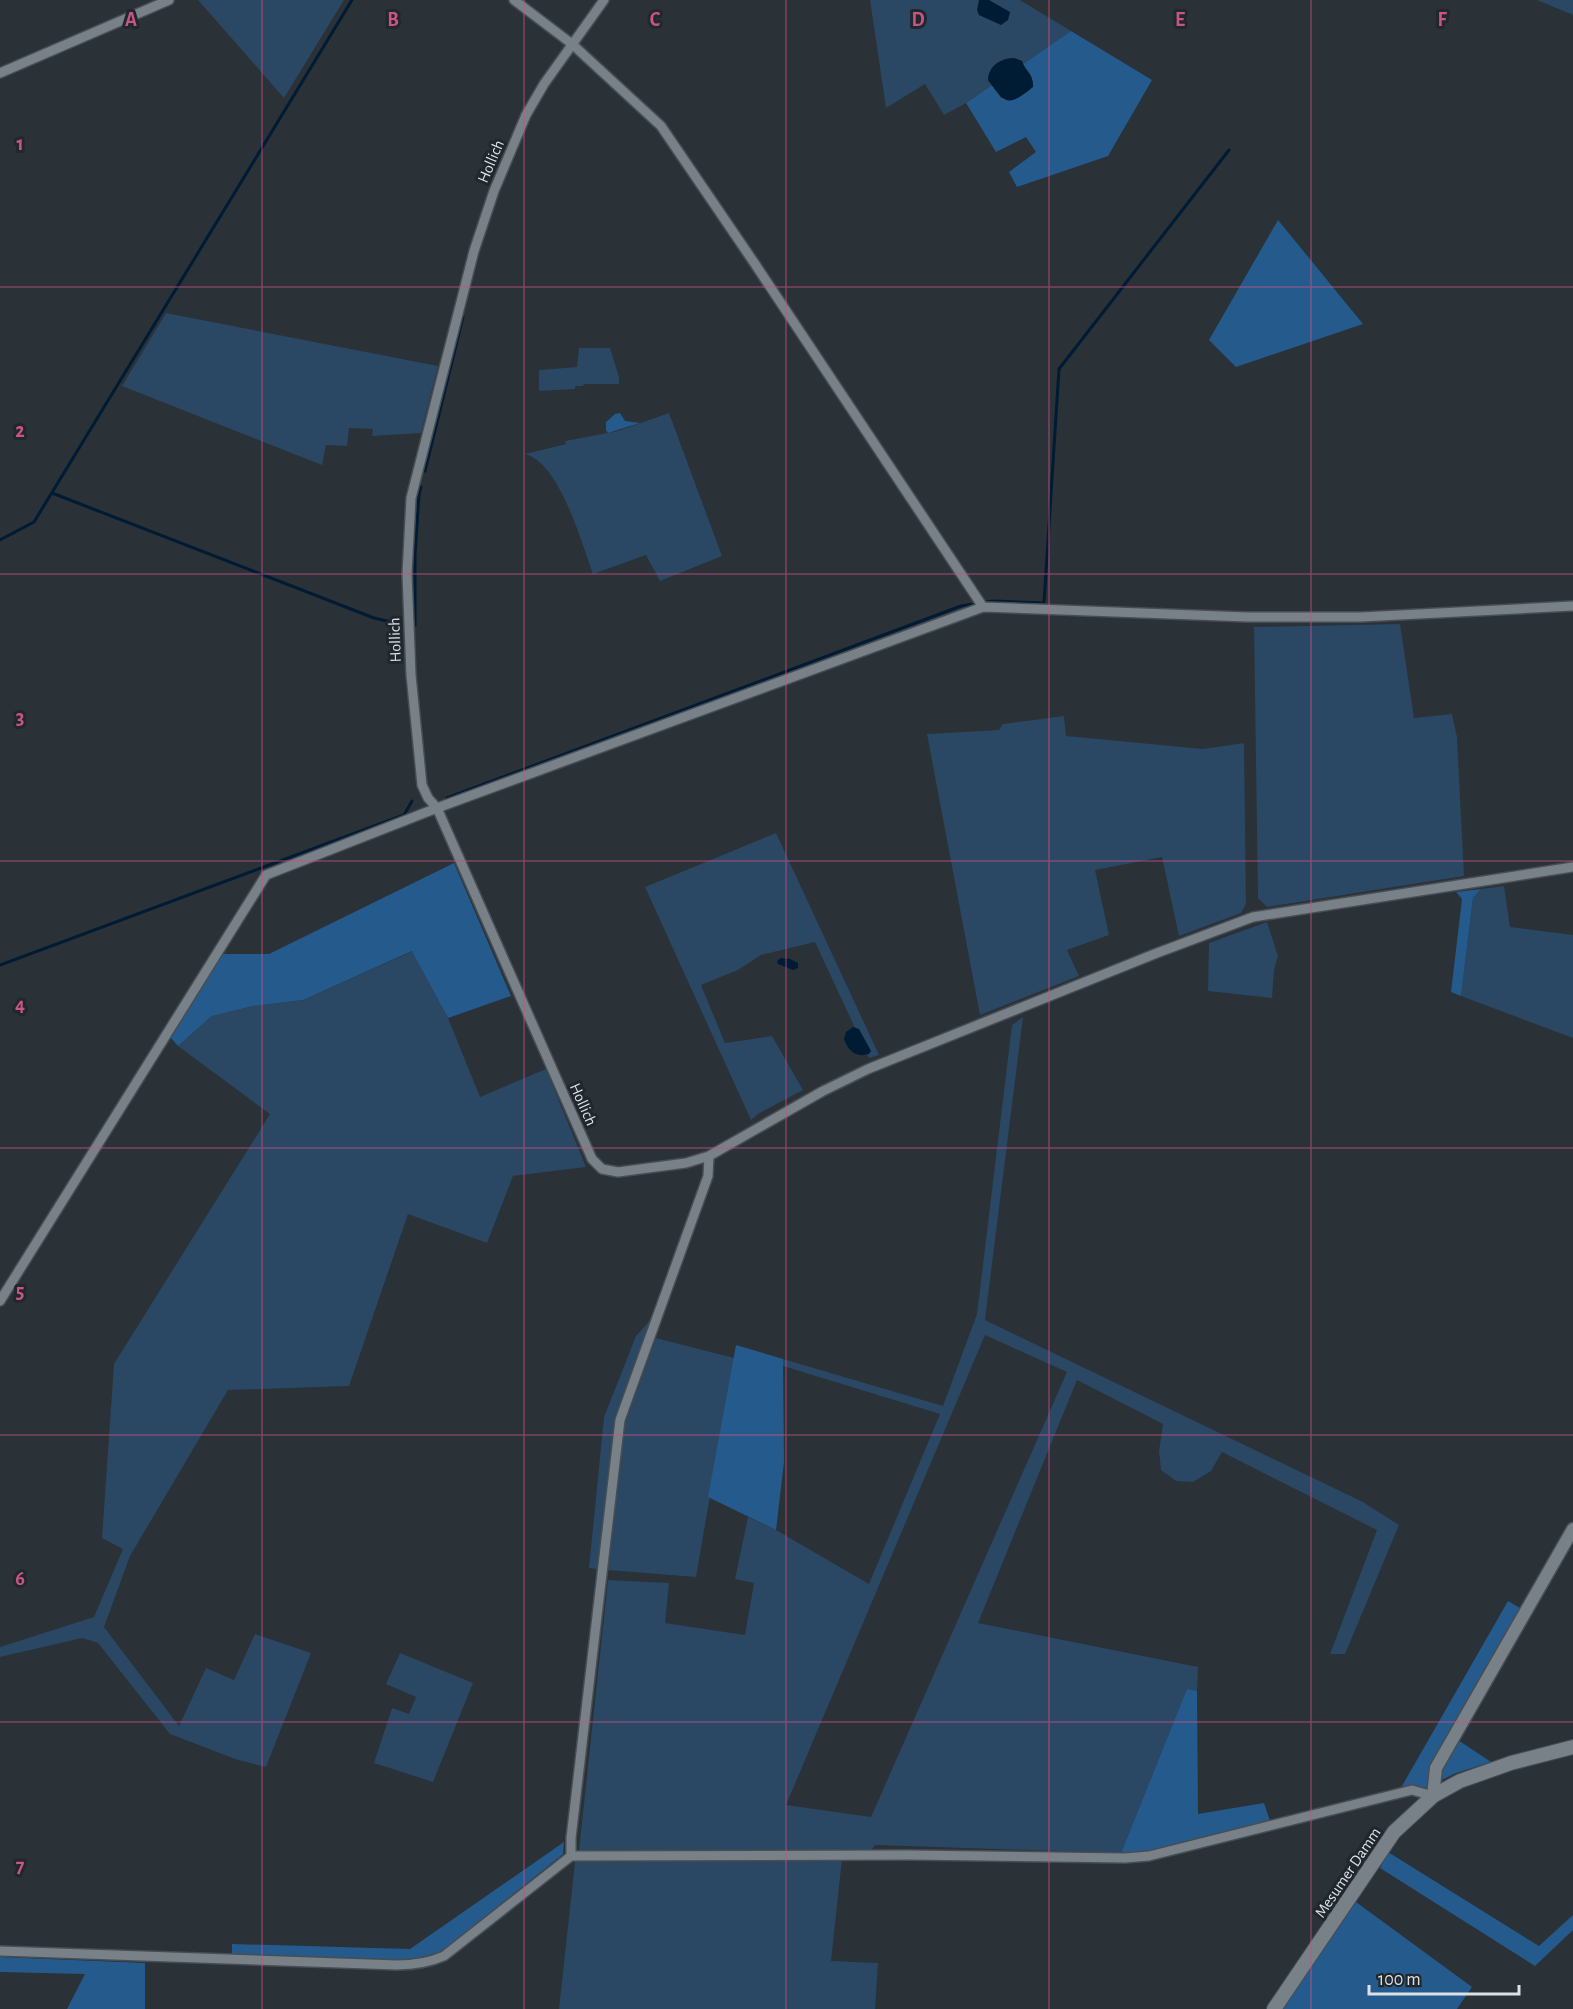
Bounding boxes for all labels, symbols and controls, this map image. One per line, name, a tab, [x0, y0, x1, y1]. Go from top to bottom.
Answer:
text: A	[125, 10, 137, 30]
text: B	[387, 10, 399, 30]
text: C	[650, 10, 661, 30]
text: D	[911, 10, 925, 30]
text: E	[1175, 10, 1185, 30]
text: F	[1437, 10, 1447, 30]
text: 1	[16, 134, 24, 154]
street label: Hollich	[475, 138, 507, 185]
text: 2	[15, 421, 25, 441]
street label: Hollich	[386, 617, 404, 663]
text: 3	[16, 708, 24, 728]
text: 4	[15, 995, 25, 1015]
street label: Hollich	[567, 1081, 599, 1128]
text: 5	[16, 1282, 24, 1302]
text: 6	[15, 1569, 25, 1589]
street label: Mesumer Damm	[1312, 1825, 1384, 1920]
text: 7	[16, 1856, 25, 1876]
scale bar	[1369, 1958, 1519, 1996]
text: 100 m	[1378, 1971, 1421, 1989]

